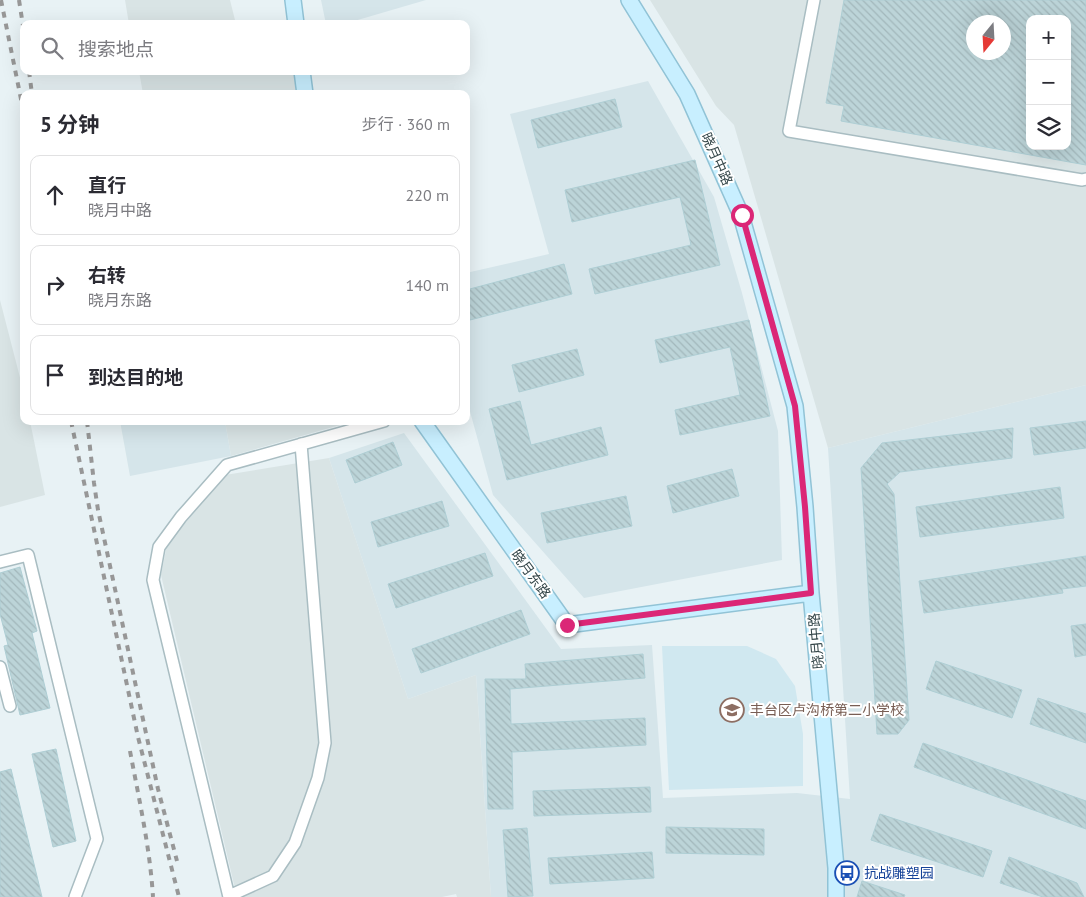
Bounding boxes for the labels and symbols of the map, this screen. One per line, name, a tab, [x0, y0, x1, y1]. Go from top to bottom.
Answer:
north arrow	[966, 15, 1011, 60]
street label: 晓月中路	[697, 130, 737, 188]
route start	[731, 204, 754, 227]
street label: 晓月东路	[507, 546, 555, 602]
street label: 晓月中路	[805, 612, 827, 670]
route end	[556, 614, 579, 637]
school or university icon: 丰台区卢沟桥第二小学校	[719, 697, 745, 723]
place label: 丰台区卢沟桥第二小学校	[750, 701, 904, 719]
bus stop icon: 抗战雕塑园	[834, 860, 860, 886]
place label: 抗战雕塑园	[864, 864, 934, 882]

